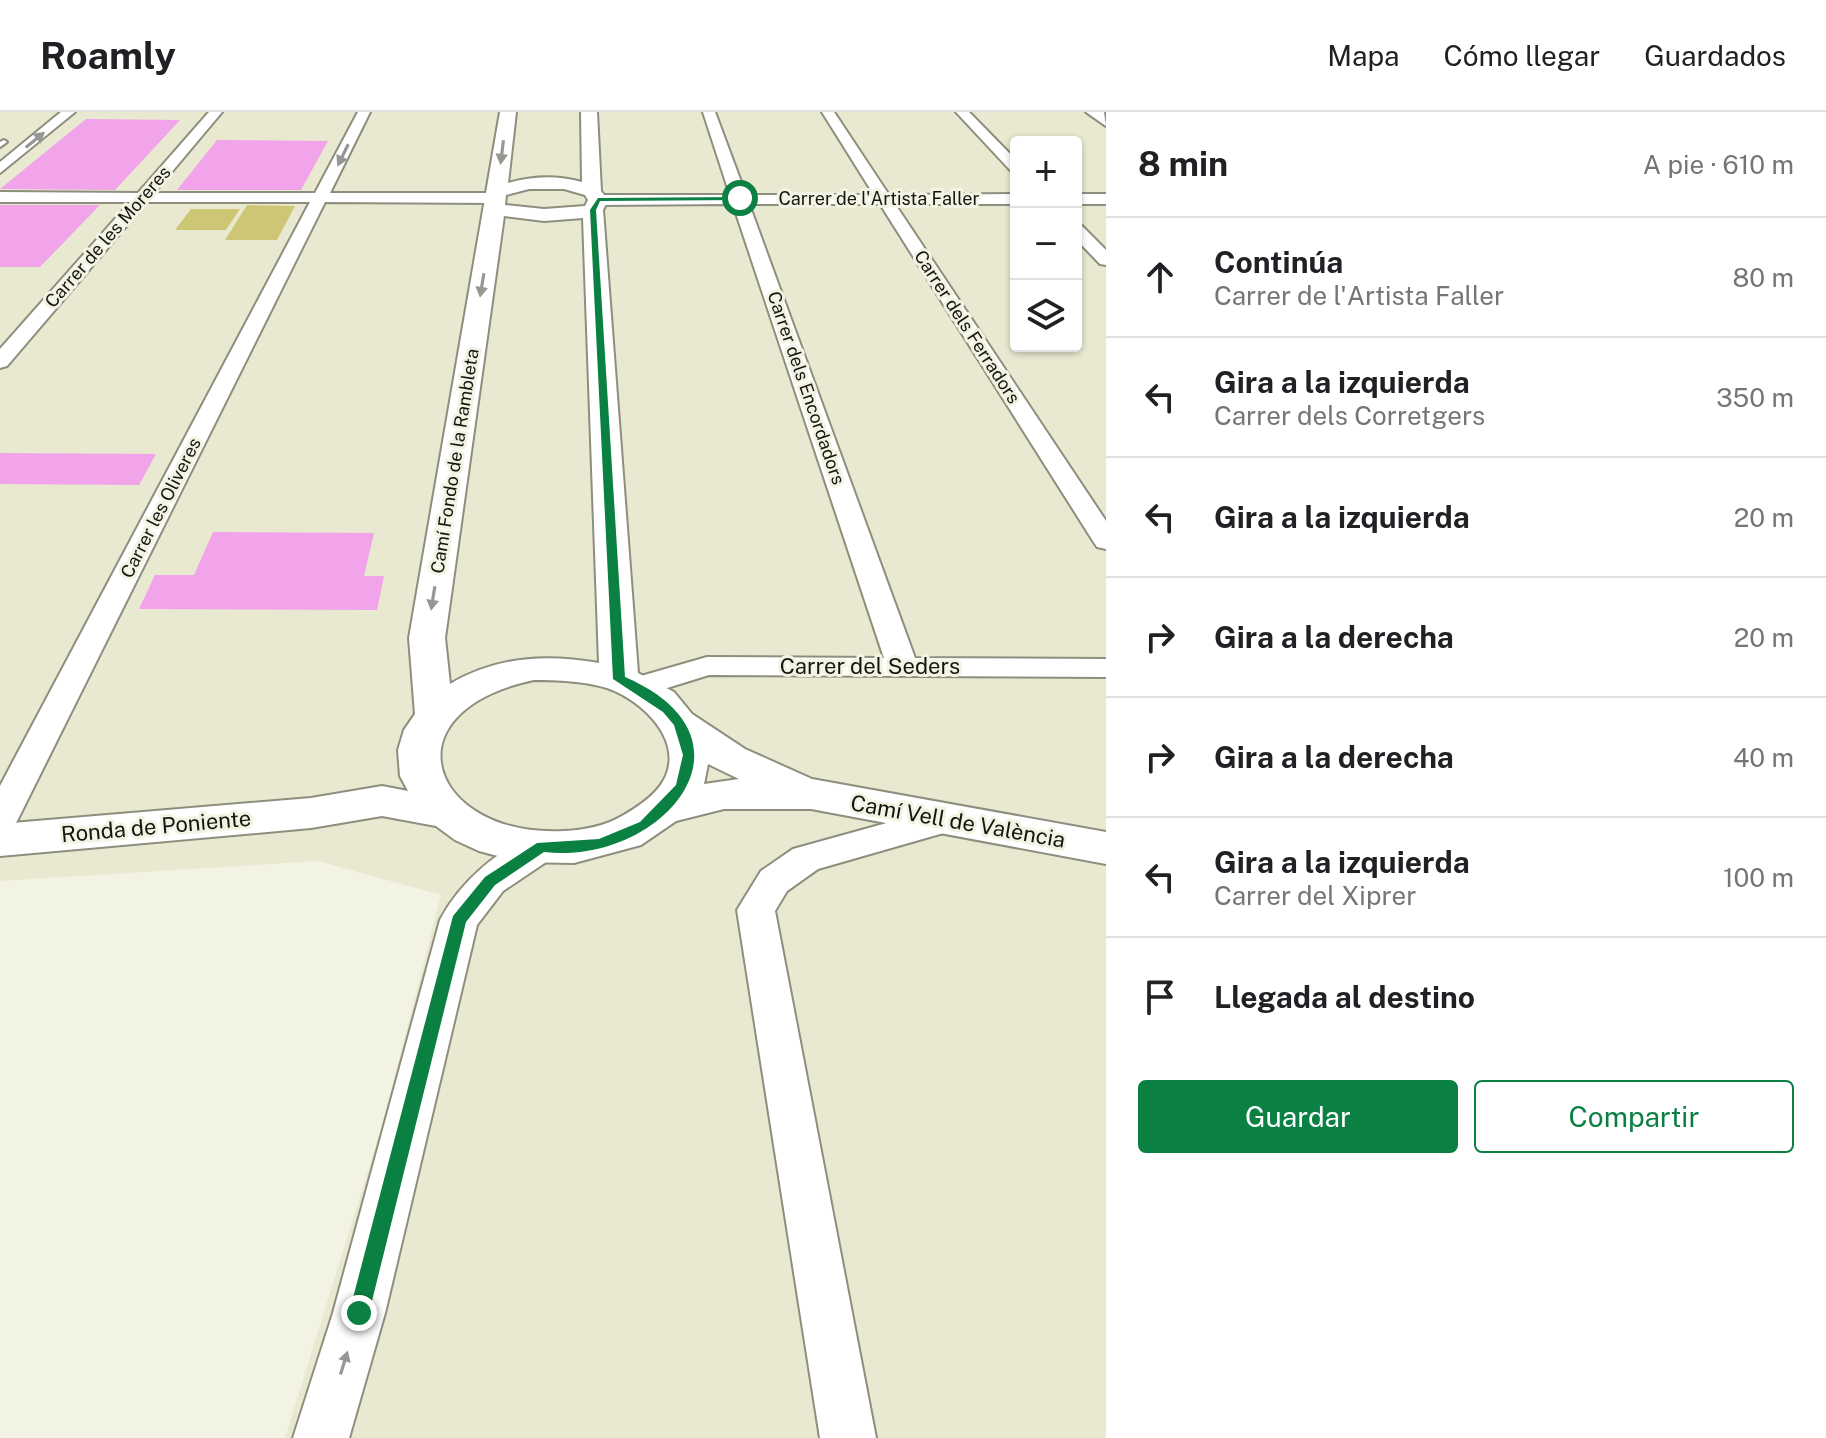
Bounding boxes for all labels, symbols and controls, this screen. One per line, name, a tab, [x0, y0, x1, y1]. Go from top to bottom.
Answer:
text: Roamly	[40, 33, 176, 78]
text: Mapa	[1327, 39, 1399, 72]
text: Cómo llegar	[1443, 39, 1600, 72]
text: Guardados	[1644, 39, 1786, 72]
one-way arrow	[25, 132, 45, 149]
map controls	[1010, 136, 1082, 352]
button: +	[1010, 136, 1082, 208]
one-way arrow	[495, 140, 508, 165]
one-way arrow	[336, 143, 350, 166]
text: 8 min	[1138, 144, 1228, 184]
text: A pie · 610 m	[1643, 149, 1794, 180]
street label: Carrer de les Moreres	[40, 162, 175, 312]
route start	[722, 180, 758, 216]
street label: Carrer de l'Artista Faller	[779, 188, 979, 209]
button: −	[1010, 208, 1082, 280]
text: Continúa	[1214, 244, 1343, 280]
street label: Carrer dels Ferradors	[910, 246, 1025, 407]
icon: ahead	[1138, 255, 1182, 299]
text: 80 m	[1733, 262, 1794, 293]
one-way arrow	[476, 273, 488, 298]
button: layers	[1010, 280, 1082, 352]
text: Carrer de l'Artista Faller	[1214, 280, 1504, 311]
street label: Carrer dels Encordadors	[764, 289, 849, 487]
street label: Camí Fondo de la Rambleta	[426, 347, 483, 575]
text: Gira a la izquierda	[1214, 364, 1470, 400]
icon: left	[1138, 375, 1182, 419]
text: 350 m	[1716, 382, 1794, 413]
text: Carrer dels Corretgers	[1214, 400, 1485, 431]
street label: Carrer les Oliveres	[116, 434, 205, 581]
icon: left	[1138, 495, 1182, 539]
text: Gira a la izquierda	[1214, 499, 1470, 535]
text: 20 m	[1734, 502, 1794, 533]
one-way arrow	[426, 585, 439, 610]
icon: right	[1138, 615, 1182, 659]
text: Gira a la derecha	[1214, 619, 1454, 655]
text: 20 m	[1734, 622, 1794, 653]
street label: Carrer del Seders	[780, 653, 960, 679]
icon: right	[1138, 735, 1182, 779]
text: Gira a la derecha	[1214, 739, 1454, 775]
text: 40 m	[1733, 742, 1794, 773]
street label: Camí Vell de València	[849, 789, 1067, 853]
street label: Ronda de Poniente	[60, 805, 252, 847]
text: Gira a la izquierda	[1214, 844, 1470, 880]
icon: left	[1138, 855, 1182, 899]
text: 100 m	[1723, 862, 1794, 893]
text: Carrer del Xiprer	[1214, 880, 1416, 911]
icon: arrive	[1138, 975, 1182, 1019]
text: Llegada al destino	[1214, 979, 1475, 1015]
button: Guardar	[1138, 1080, 1458, 1153]
button: Compartir	[1474, 1080, 1794, 1153]
route end	[341, 1295, 377, 1331]
one-way arrow	[338, 1351, 351, 1375]

